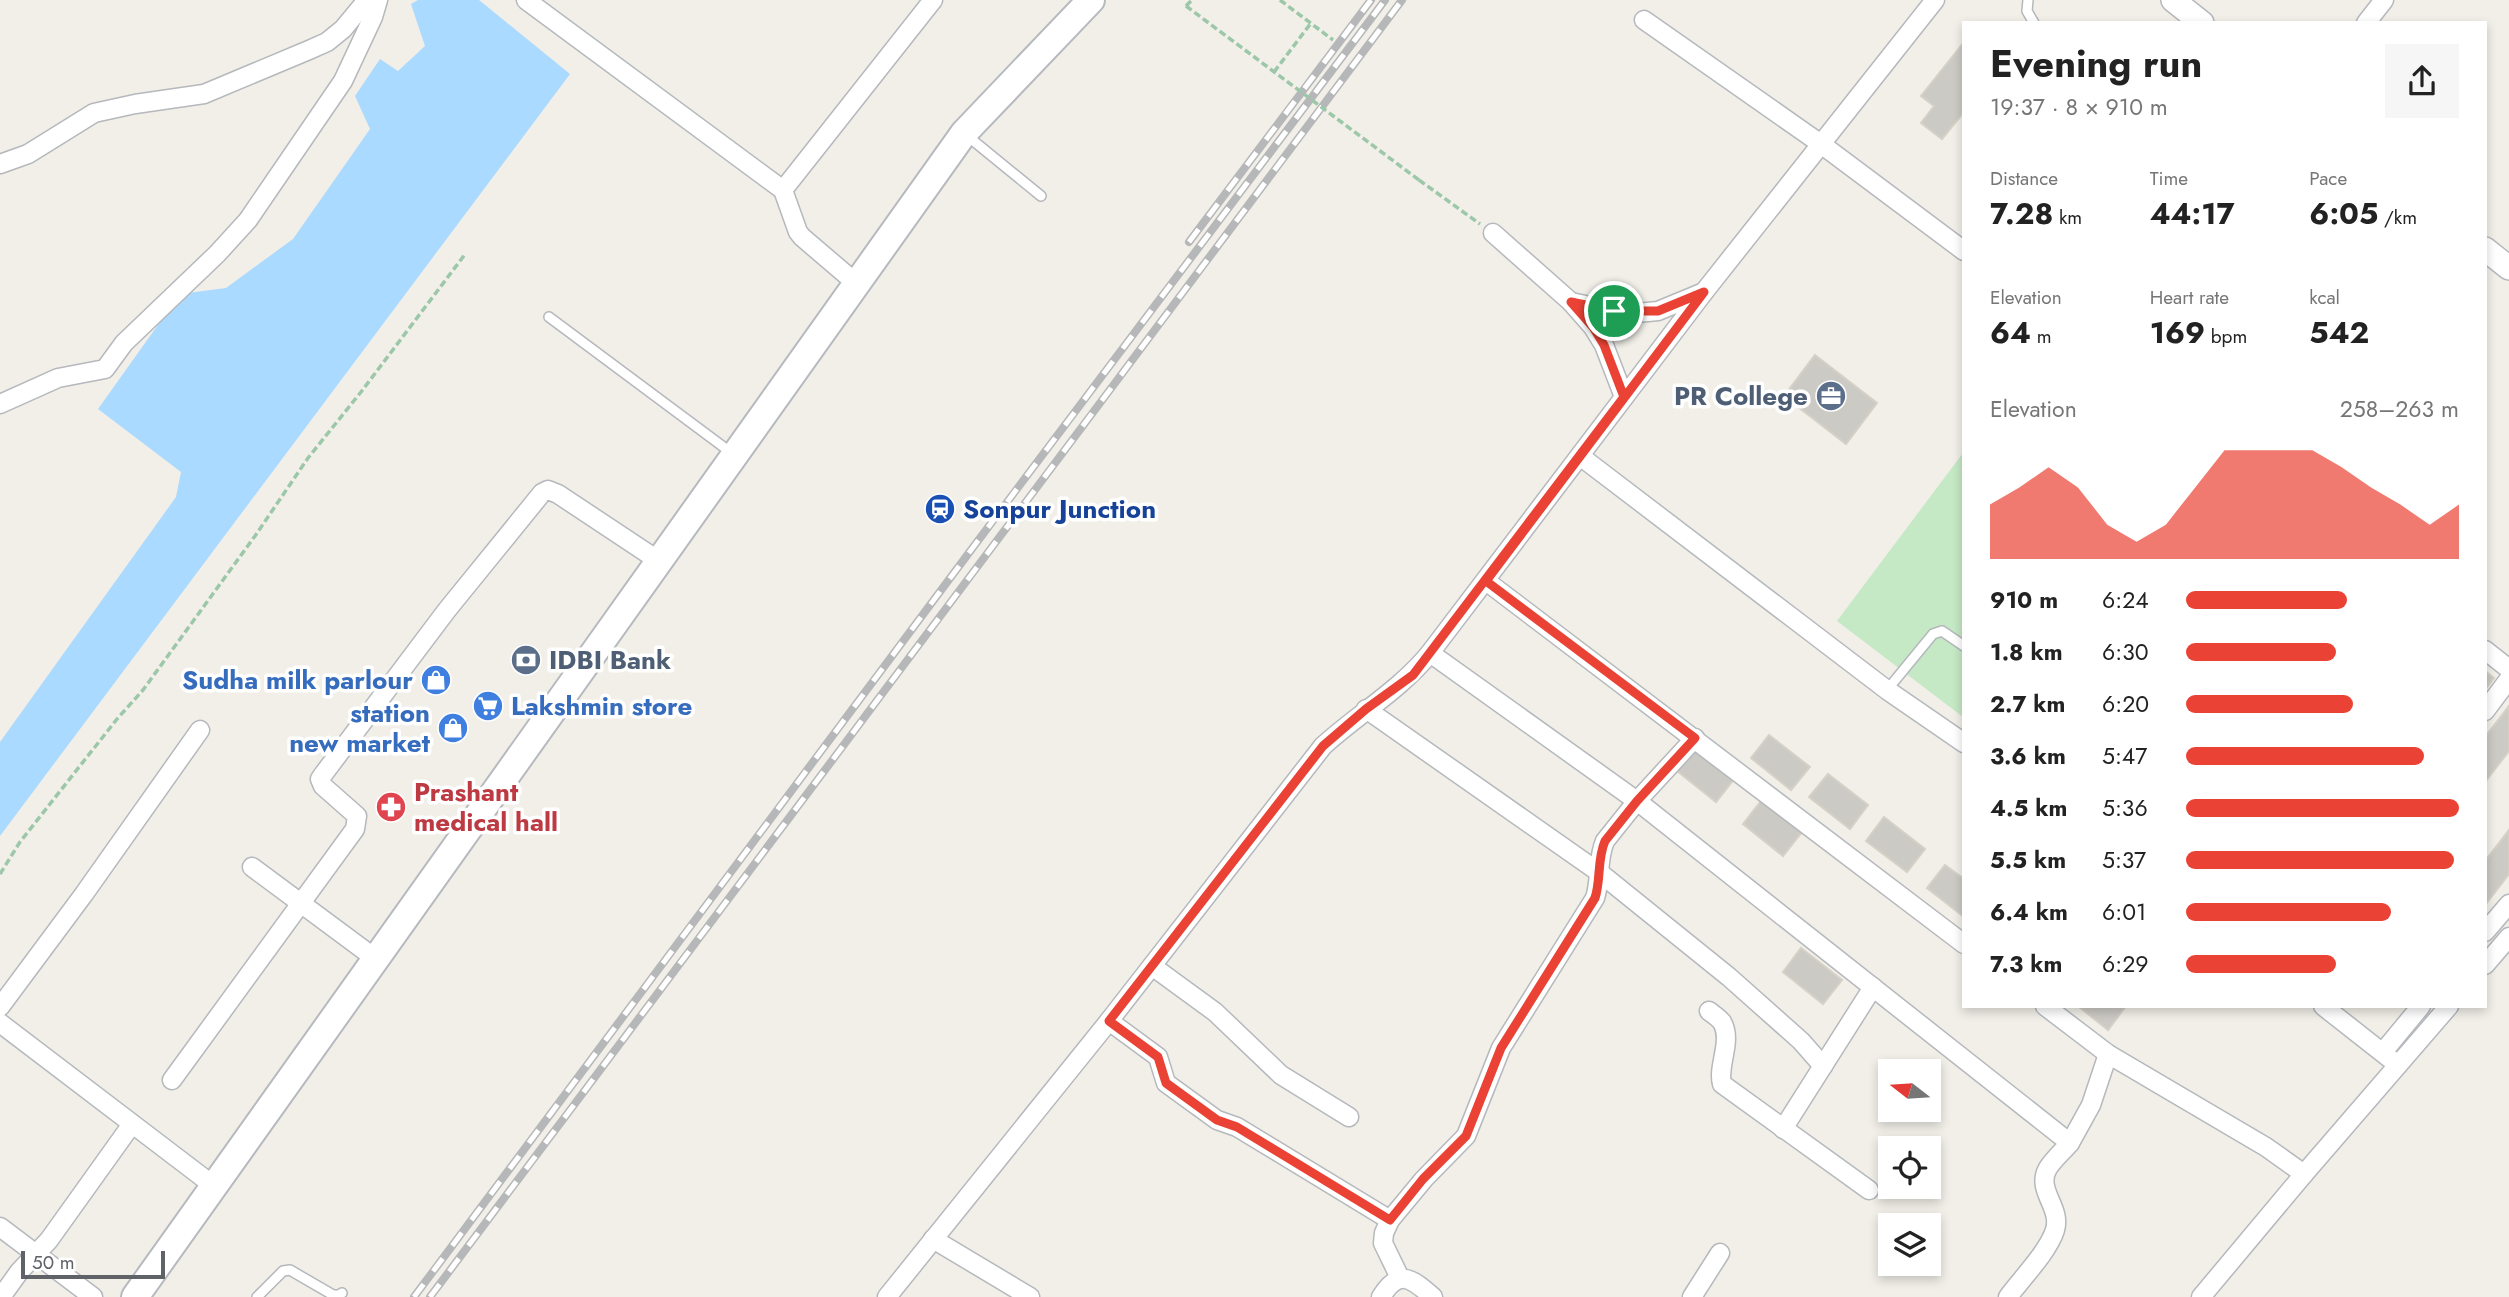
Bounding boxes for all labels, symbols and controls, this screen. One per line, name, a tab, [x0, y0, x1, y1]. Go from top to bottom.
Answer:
text: Evening run	[1990, 36, 2202, 91]
button: share	[2385, 44, 2459, 118]
text: 19:37 · 8 × 910 m	[1990, 90, 2168, 124]
text: Distance	[1990, 165, 2058, 192]
text: Time	[2150, 165, 2188, 192]
text: Pace	[2309, 165, 2347, 192]
text: 7.28	[1990, 192, 2053, 235]
text: 44:17	[2150, 192, 2235, 235]
text: 6:05	[2309, 192, 2378, 235]
text: km	[2053, 204, 2082, 231]
text: /km	[2378, 204, 2417, 231]
pin	[1584, 281, 1644, 341]
text: Elevation	[1990, 284, 2062, 311]
text: Heart rate	[2150, 284, 2229, 311]
text: kcal	[2309, 284, 2340, 311]
icon: arrive	[1595, 292, 1633, 330]
text: 64	[1990, 311, 2031, 354]
text: 169	[2150, 311, 2205, 354]
text: 542	[2309, 311, 2369, 354]
text: m	[2031, 323, 2052, 350]
text: bpm	[2205, 323, 2247, 350]
place label: PR College	[1674, 377, 1808, 415]
office icon: PR College	[1814, 379, 1848, 413]
text: Elevation	[1990, 392, 2077, 426]
text: 258–263 m	[2340, 392, 2459, 426]
place label: Sonpur Junction	[963, 490, 1156, 528]
station icon: Sonpur Junction	[923, 492, 957, 526]
text: 910 m	[1990, 583, 2058, 617]
text: 6:24	[2102, 583, 2149, 617]
text: 1.8 km	[1990, 635, 2063, 669]
text: 6:30	[2102, 635, 2149, 669]
place label: IDBI Bank	[549, 641, 671, 679]
bank icon: IDBI Bank	[509, 643, 543, 677]
place label: Sudha milk parlour	[182, 661, 413, 699]
shop icon: Sudha milk parlour	[419, 663, 453, 697]
place label: Lakshmin store	[511, 687, 692, 725]
text: 2.7 km	[1990, 687, 2065, 721]
text: 6:20	[2102, 687, 2149, 721]
supermarket icon: Lakshmin store	[471, 689, 505, 723]
place label: station new market	[289, 694, 431, 762]
shop icon: station new market	[436, 711, 470, 745]
text: 3.6 km	[1990, 739, 2066, 773]
text: 5:47	[2102, 739, 2147, 773]
place label: Prashant medical hall	[414, 773, 558, 841]
pharmacy icon: Prashant medical hall	[374, 790, 408, 824]
text: 4.5 km	[1990, 791, 2067, 825]
text: 5:36	[2102, 791, 2148, 825]
text: 5.5 km	[1990, 843, 2066, 877]
text: 5:37	[2102, 843, 2146, 877]
text: 6.4 km	[1990, 895, 2068, 929]
text: 6:01	[2102, 895, 2146, 929]
text: 7.3 km	[1990, 947, 2062, 981]
text: 6:29	[2102, 947, 2148, 981]
north arrow	[1878, 1059, 1941, 1122]
map controls	[1878, 1059, 1941, 1276]
button: locate	[1878, 1136, 1941, 1199]
button: layers	[1878, 1213, 1941, 1276]
scale bar	[21, 1248, 164, 1280]
text: 50 m	[32, 1249, 75, 1276]

